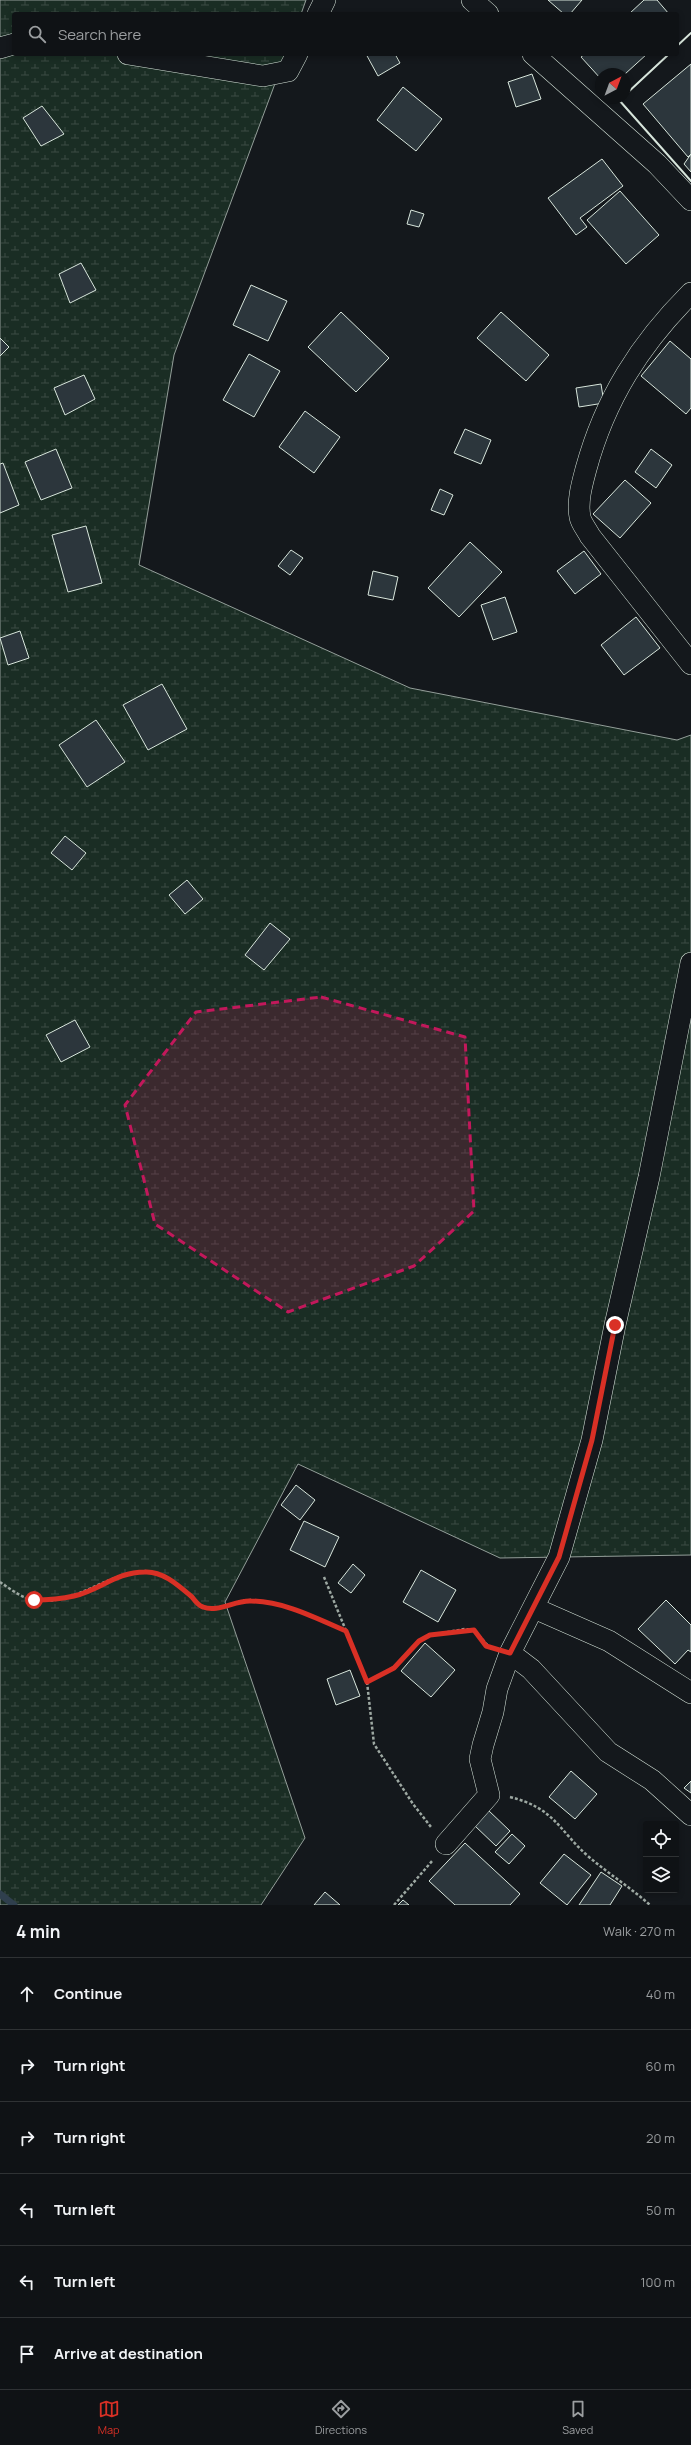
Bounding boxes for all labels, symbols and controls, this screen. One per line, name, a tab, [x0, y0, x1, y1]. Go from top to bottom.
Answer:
search box	[12, 12, 679, 56]
icon: search	[26, 23, 48, 45]
text: Search here	[58, 24, 141, 45]
north arrow	[595, 68, 631, 104]
route end	[606, 1316, 624, 1334]
route start	[25, 1591, 43, 1609]
map controls	[643, 1821, 679, 1893]
button: locate	[643, 1821, 679, 1857]
button: layers	[643, 1857, 679, 1893]
text: 4 min	[16, 1920, 60, 1943]
text: Walk · 270 m	[603, 1922, 675, 1940]
icon: ahead	[16, 1983, 38, 2005]
text: Continue	[54, 1983, 122, 2004]
text: 40 m	[646, 1985, 675, 2003]
icon: right	[16, 2055, 38, 2077]
text: Turn right	[54, 2055, 125, 2076]
text: 60 m	[645, 2057, 675, 2075]
icon: right	[16, 2127, 38, 2149]
text: Turn right	[54, 2127, 125, 2148]
text: 20 m	[646, 2129, 675, 2147]
icon: left	[16, 2199, 38, 2221]
text: Turn left	[54, 2199, 116, 2220]
text: 50 m	[646, 2201, 675, 2219]
icon: left	[16, 2271, 38, 2293]
text: Turn left	[54, 2271, 116, 2292]
text: 100 m	[640, 2273, 675, 2291]
icon: arrive	[16, 2343, 38, 2365]
text: Arrive at destination	[54, 2343, 203, 2364]
tab: Map	[98, 2398, 120, 2437]
tab: Directions	[315, 2398, 367, 2437]
tab: Saved	[562, 2398, 593, 2437]

